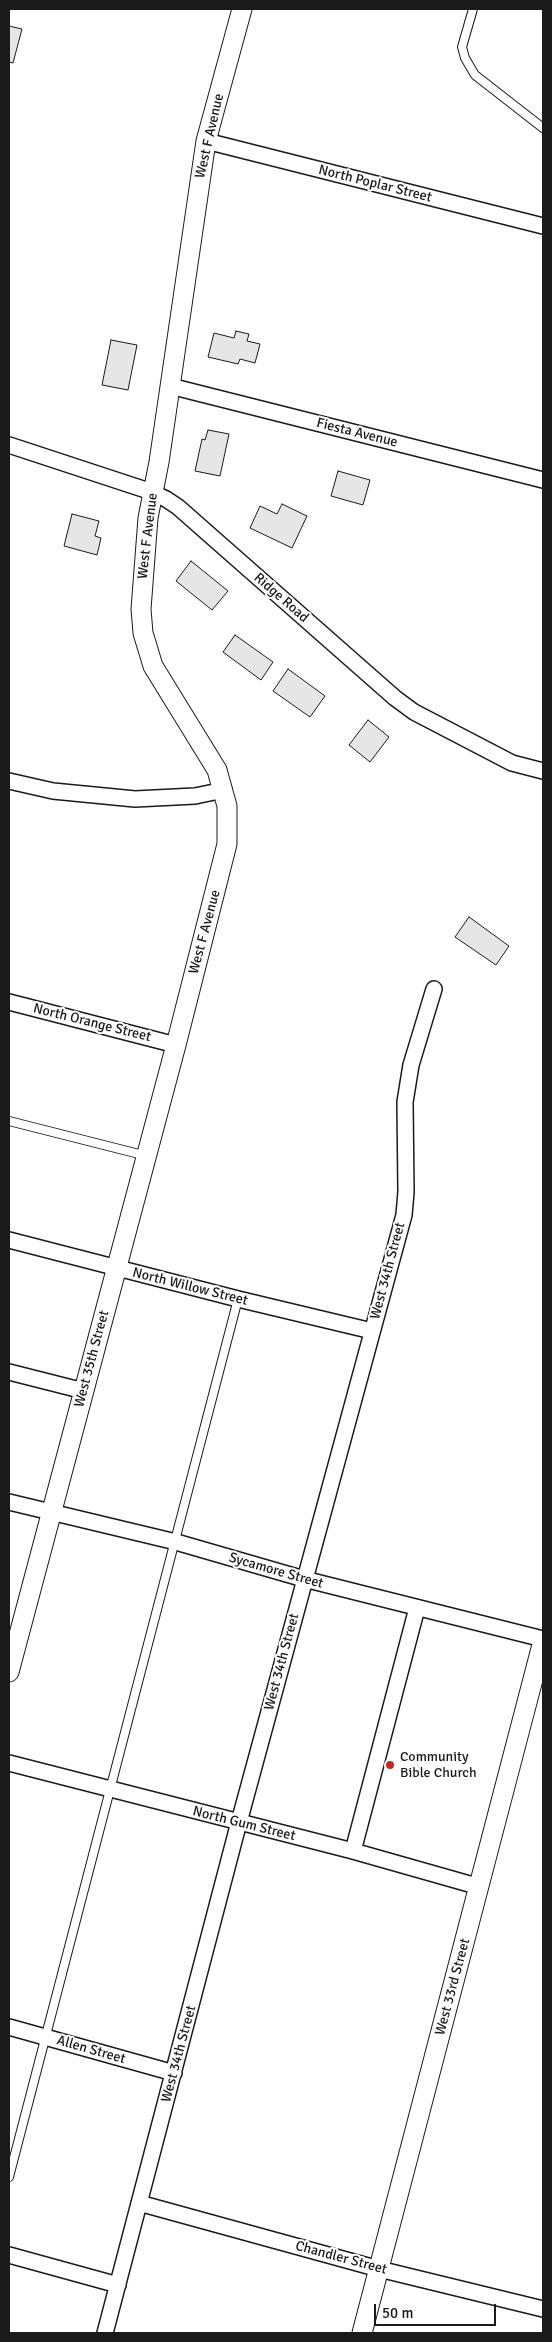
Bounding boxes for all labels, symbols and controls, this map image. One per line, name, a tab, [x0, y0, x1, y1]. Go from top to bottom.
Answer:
street label: West F Avenue	[192, 92, 228, 180]
street label: North Poplar Street	[317, 162, 433, 206]
street label: Fiesta Avenue	[315, 415, 399, 451]
street label: West F Avenue	[134, 492, 162, 580]
street label: Ridge Road	[250, 570, 312, 626]
street label: West F Avenue	[186, 888, 224, 976]
street label: North Orange Street	[31, 1000, 153, 1046]
street label: West 34th Street	[367, 1221, 409, 1321]
street label: North Willow Street	[131, 1265, 249, 1309]
street label: West 35th Street	[71, 1309, 113, 1409]
street label: Sycamore Street	[227, 1549, 325, 1593]
street label: West 34th Street	[261, 1612, 303, 1712]
place label: Community Bible Church	[400, 1749, 477, 1781]
marker: Community Bible Church	[384, 1759, 396, 1771]
street label: North Gum Street	[191, 1803, 297, 1845]
street label: West 33rd Street	[432, 1937, 474, 2037]
street label: West 34th Street	[158, 2004, 200, 2104]
street label: Allen Street	[55, 2032, 127, 2068]
street label: Chandler Street	[293, 2238, 389, 2278]
scale bar	[377, 2294, 500, 2326]
text: 50 m	[382, 2304, 413, 2322]

